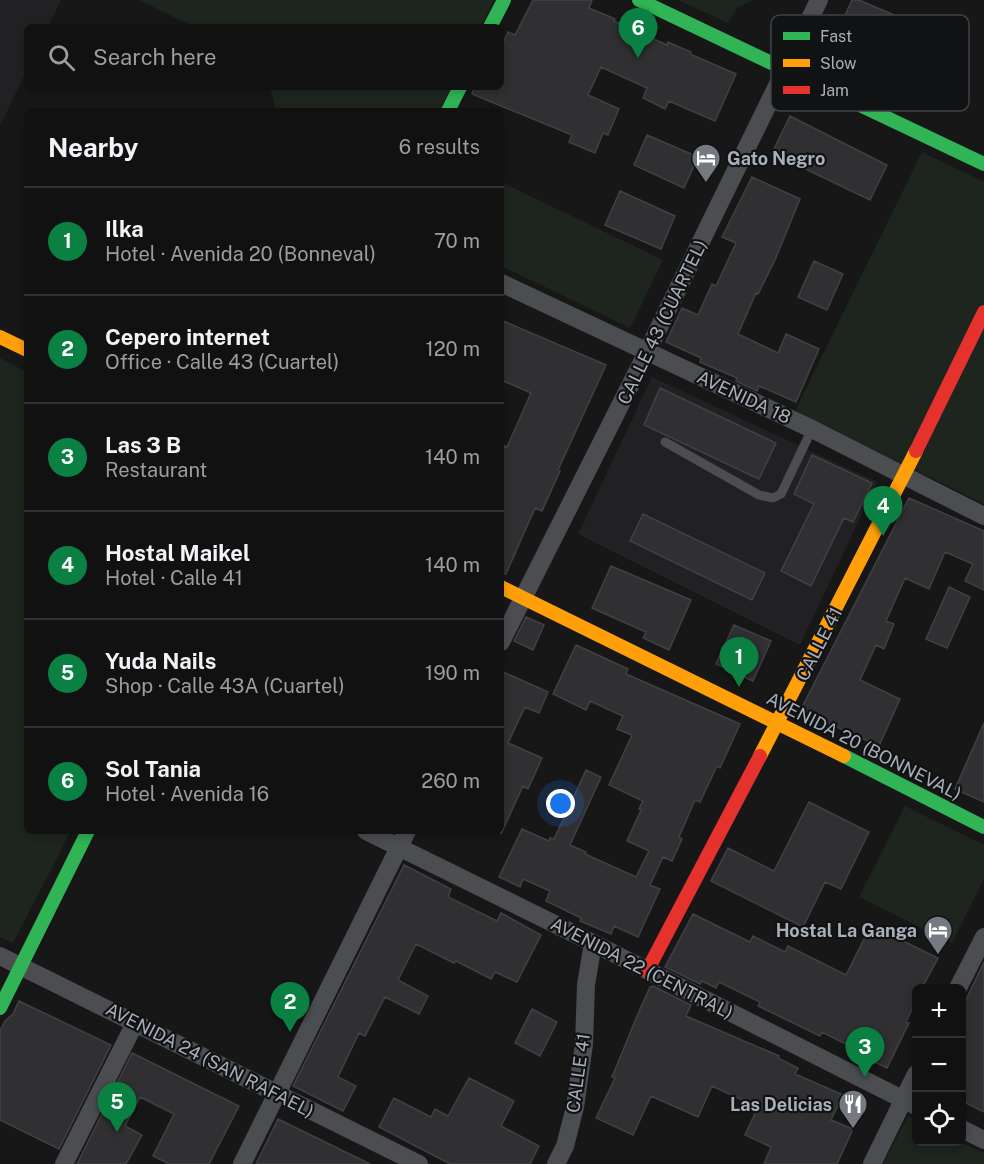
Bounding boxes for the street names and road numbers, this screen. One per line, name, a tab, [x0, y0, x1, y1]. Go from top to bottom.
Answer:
street label: CALLE 43 (CUARTEL)	[613, 236, 711, 408]
street label: AVENIDA 18	[694, 366, 794, 428]
street label: CALLE 41	[792, 604, 846, 684]
street label: AVENIDA 20 (BONNEVAL)	[763, 688, 965, 804]
street label: AVENIDA 22 (CENTRAL)	[547, 913, 737, 1023]
street label: AVENIDA 24 (SAN RAFAEL)	[102, 998, 318, 1122]
street label: CALLE 41	[562, 1032, 594, 1114]

